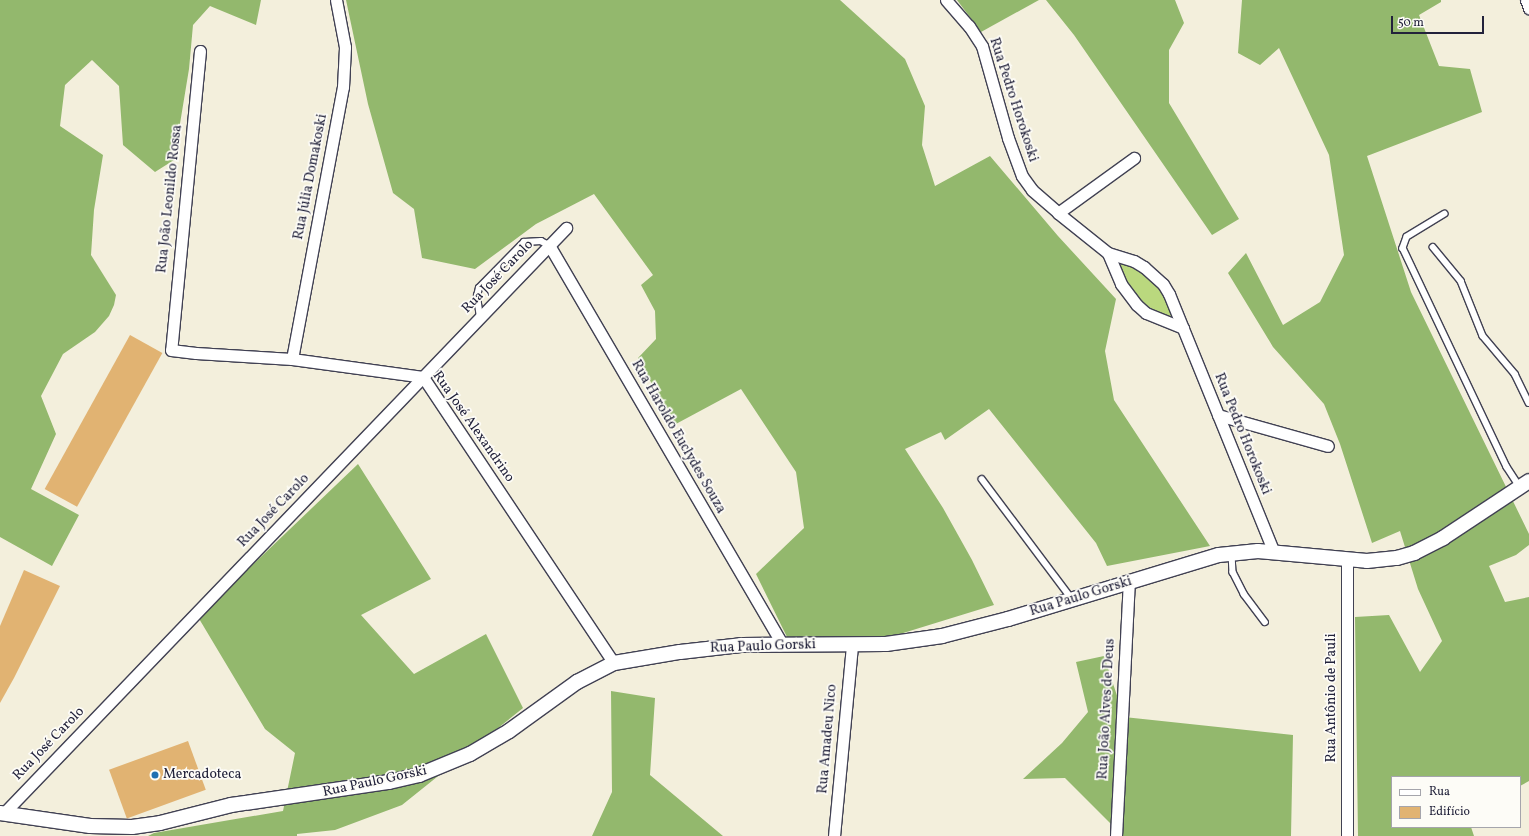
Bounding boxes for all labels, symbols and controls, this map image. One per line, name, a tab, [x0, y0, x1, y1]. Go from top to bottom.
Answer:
scale bar	[1393, 8, 1486, 34]
text: 50 m	[1398, 15, 1424, 31]
street label: Rua Pedro Horokoski	[985, 36, 1041, 164]
street label: Rua Júlia Domakoski	[291, 113, 331, 241]
street label: Rua João Leonildo Rossa	[154, 124, 186, 274]
street label: Rua José Carolo	[459, 237, 537, 317]
street label: Rua Haroldo Euclydes Souza	[627, 357, 729, 517]
street label: Rua José Alexandrino	[428, 368, 518, 486]
street label: Rua Pedro Horokoski	[1210, 371, 1274, 497]
street label: Rua José Carolo	[235, 471, 313, 551]
street label: Rua Paulo Gorski	[1028, 573, 1134, 621]
street label: Rua Antônio de Pauli	[1324, 633, 1340, 763]
street label: Rua Paulo Gorski	[710, 637, 816, 657]
street label: Rua João Alves de Deus	[1095, 638, 1119, 780]
street label: Rua Amadeu Nico	[815, 683, 841, 795]
street label: Rua José Carolo	[10, 704, 88, 784]
street label: Rua Paulo Gorski	[321, 763, 429, 801]
place label: Mercadoteca	[163, 767, 241, 783]
marker: Mercadoteca	[150, 770, 160, 780]
legend	[1391, 776, 1521, 828]
text: Rua	[1429, 784, 1450, 800]
text: Edifício	[1429, 804, 1470, 820]

